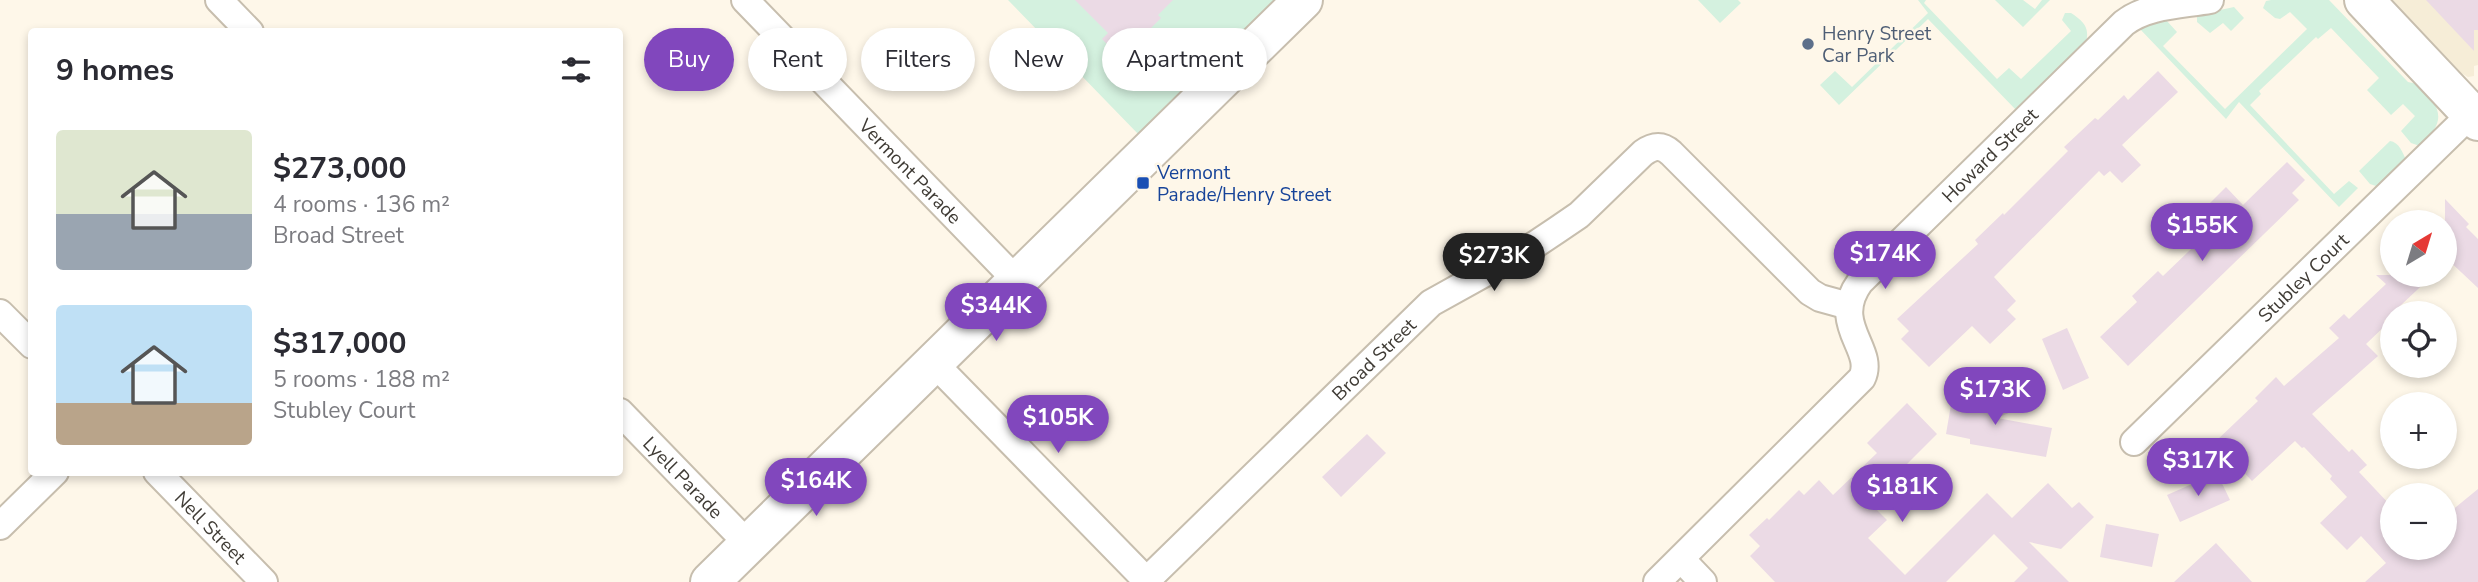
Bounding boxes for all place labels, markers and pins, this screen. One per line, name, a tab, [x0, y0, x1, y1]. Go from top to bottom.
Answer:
place label: Henry Street Car Park	[1822, 21, 1932, 69]
marker: Henry Street Car Park	[1800, 36, 1816, 52]
place label: Vermont Parade/Henry Street	[1156, 160, 1332, 208]
marker: Vermont Parade/Henry Street	[1135, 175, 1151, 191]
pin: $155K	[2153, 204, 2251, 263]
pin: $174K	[1836, 232, 1934, 291]
pin: $273K	[1445, 233, 1543, 293]
pin: $344K	[947, 284, 1045, 343]
pin: $173K	[1946, 368, 2044, 427]
pin: $105K	[1009, 396, 1107, 455]
pin: $317K	[2149, 438, 2247, 498]
pin: $164K	[767, 458, 865, 518]
pin: $181K	[1853, 464, 1951, 524]

